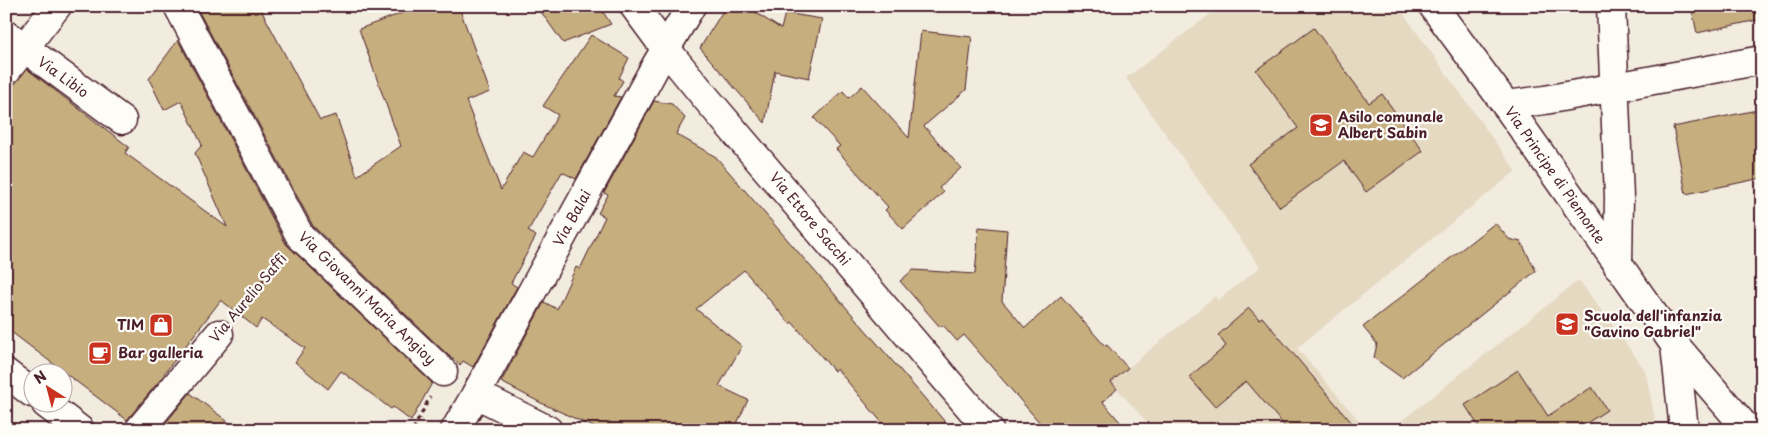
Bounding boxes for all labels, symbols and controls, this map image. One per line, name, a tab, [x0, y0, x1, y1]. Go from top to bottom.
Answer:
street label: Via Libio	[33, 51, 93, 102]
street label: Via Principe di Piemonte	[1500, 102, 1611, 248]
place label: Asilo comunale Albert Sabin	[1338, 106, 1443, 143]
school or university icon: Asilo comunale Albert Sabin	[1308, 112, 1334, 138]
street label: Via Ettore Sacchi	[765, 167, 856, 270]
street label: Via Balai	[547, 186, 596, 250]
street label: Via Giovanni Maria Angioy	[294, 226, 441, 369]
street label: Via Aurelio Saffi	[204, 248, 291, 347]
place label: Scuola dell'infanzia "Gavino Gabriel"	[1584, 305, 1723, 342]
school or university icon: Scuola dell'infanzia "Gavino Gabriel"	[1554, 311, 1580, 337]
shop icon: TIM	[148, 312, 174, 338]
place label: TIM	[117, 314, 144, 335]
cafe icon: Bar galleria	[87, 340, 113, 366]
place label: Bar galleria	[118, 342, 204, 363]
north arrow	[22, 364, 72, 414]
text: N	[29, 365, 51, 389]

